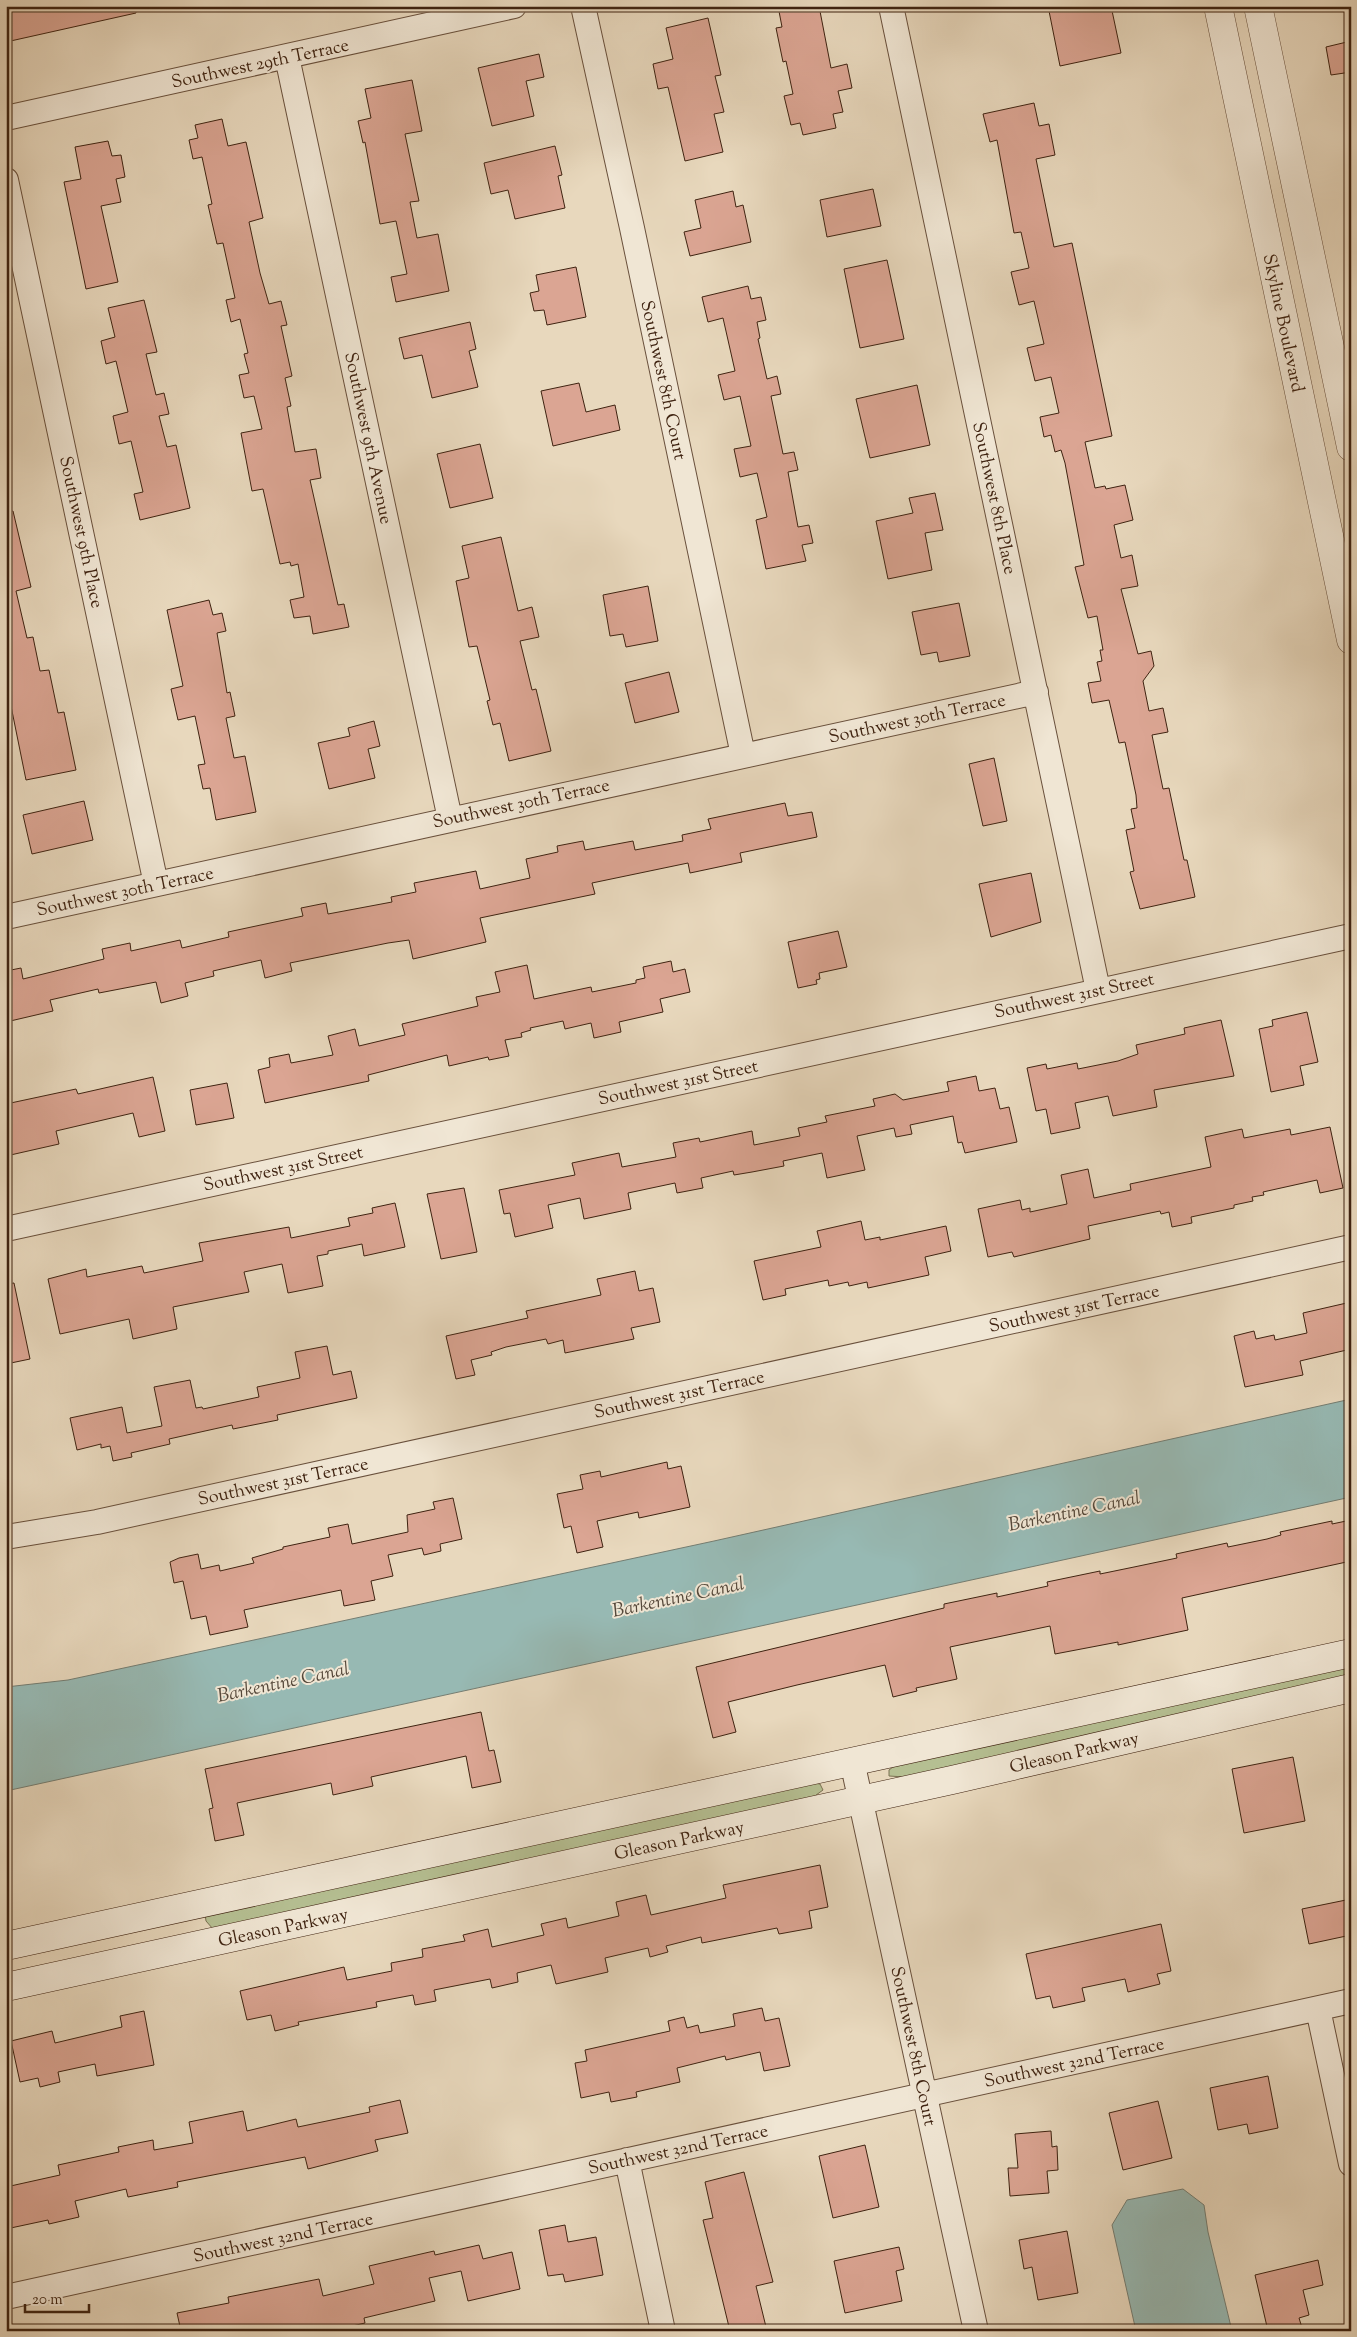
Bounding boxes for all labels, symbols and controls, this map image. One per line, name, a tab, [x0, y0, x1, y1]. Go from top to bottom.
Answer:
street label: Southwest 29th Terrace	[169, 33, 352, 96]
street label: Skyline Boulevard	[1255, 252, 1309, 395]
street label: Southwest 8th Court	[632, 298, 692, 463]
street label: Southwest 9th Avenue	[336, 350, 398, 527]
street label: Southwest 8th Place	[964, 420, 1022, 577]
street label: Southwest 9th Place	[51, 454, 109, 611]
street label: Southwest 30th Terrace	[826, 688, 1008, 751]
street label: Southwest 30th Terrace	[430, 773, 612, 836]
street label: Southwest 30th Terrace	[34, 861, 216, 924]
street label: Southwest 31st Street	[992, 967, 1157, 1027]
street label: Southwest 31st Street	[596, 1054, 761, 1114]
street label: Southwest 31st Street	[201, 1140, 366, 1200]
street label: Southwest 31st Terrace	[987, 1279, 1162, 1341]
street label: Southwest 31st Terrace	[592, 1365, 767, 1427]
street label: Southwest 31st Terrace	[196, 1452, 371, 1514]
water label: Barkentine Canal	[1006, 1485, 1143, 1540]
water label: Barkentine Canal	[610, 1571, 747, 1626]
water label: Barkentine Canal	[215, 1656, 352, 1711]
street label: Gleason Parkway	[1007, 1726, 1142, 1781]
street label: Gleason Parkway	[612, 1815, 747, 1868]
street label: Gleason Parkway	[216, 1902, 351, 1955]
street label: Southwest 8th Court	[882, 1964, 942, 2129]
street label: Southwest 32nd Terrace	[982, 2032, 1167, 2096]
street label: Southwest 32nd Terrace	[586, 2119, 771, 2183]
street label: Southwest 32nd Terrace	[191, 2207, 376, 2271]
scale bar	[25, 2282, 89, 2314]
text: 20 m	[32, 2290, 63, 2311]

